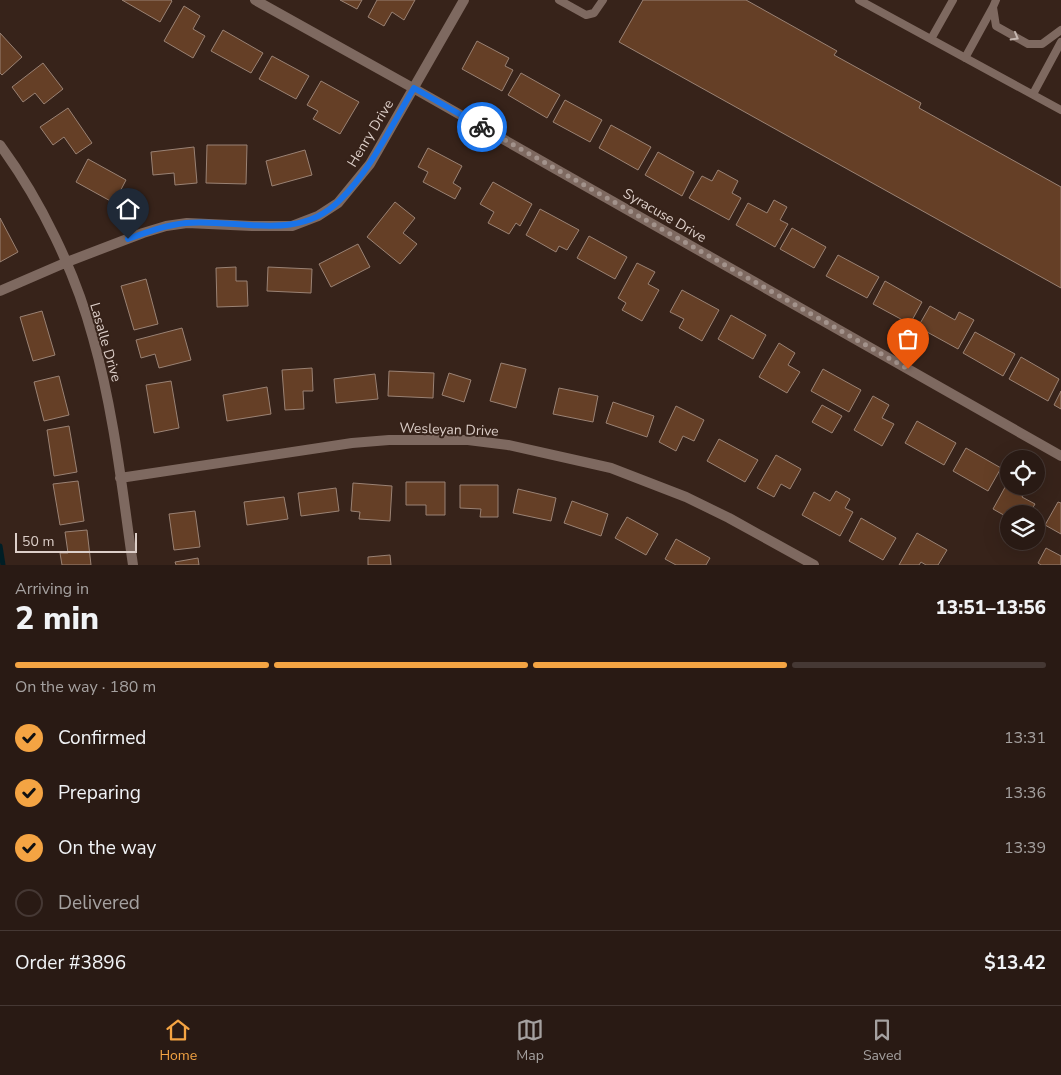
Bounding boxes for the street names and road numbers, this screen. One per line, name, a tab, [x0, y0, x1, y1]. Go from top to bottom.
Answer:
street label: Henry Drive	[343, 96, 398, 171]
street label: Syracuse Drive	[620, 184, 710, 247]
street label: Lasalle Drive	[85, 300, 126, 384]
street label: Wesleyan Drive	[399, 418, 499, 441]

